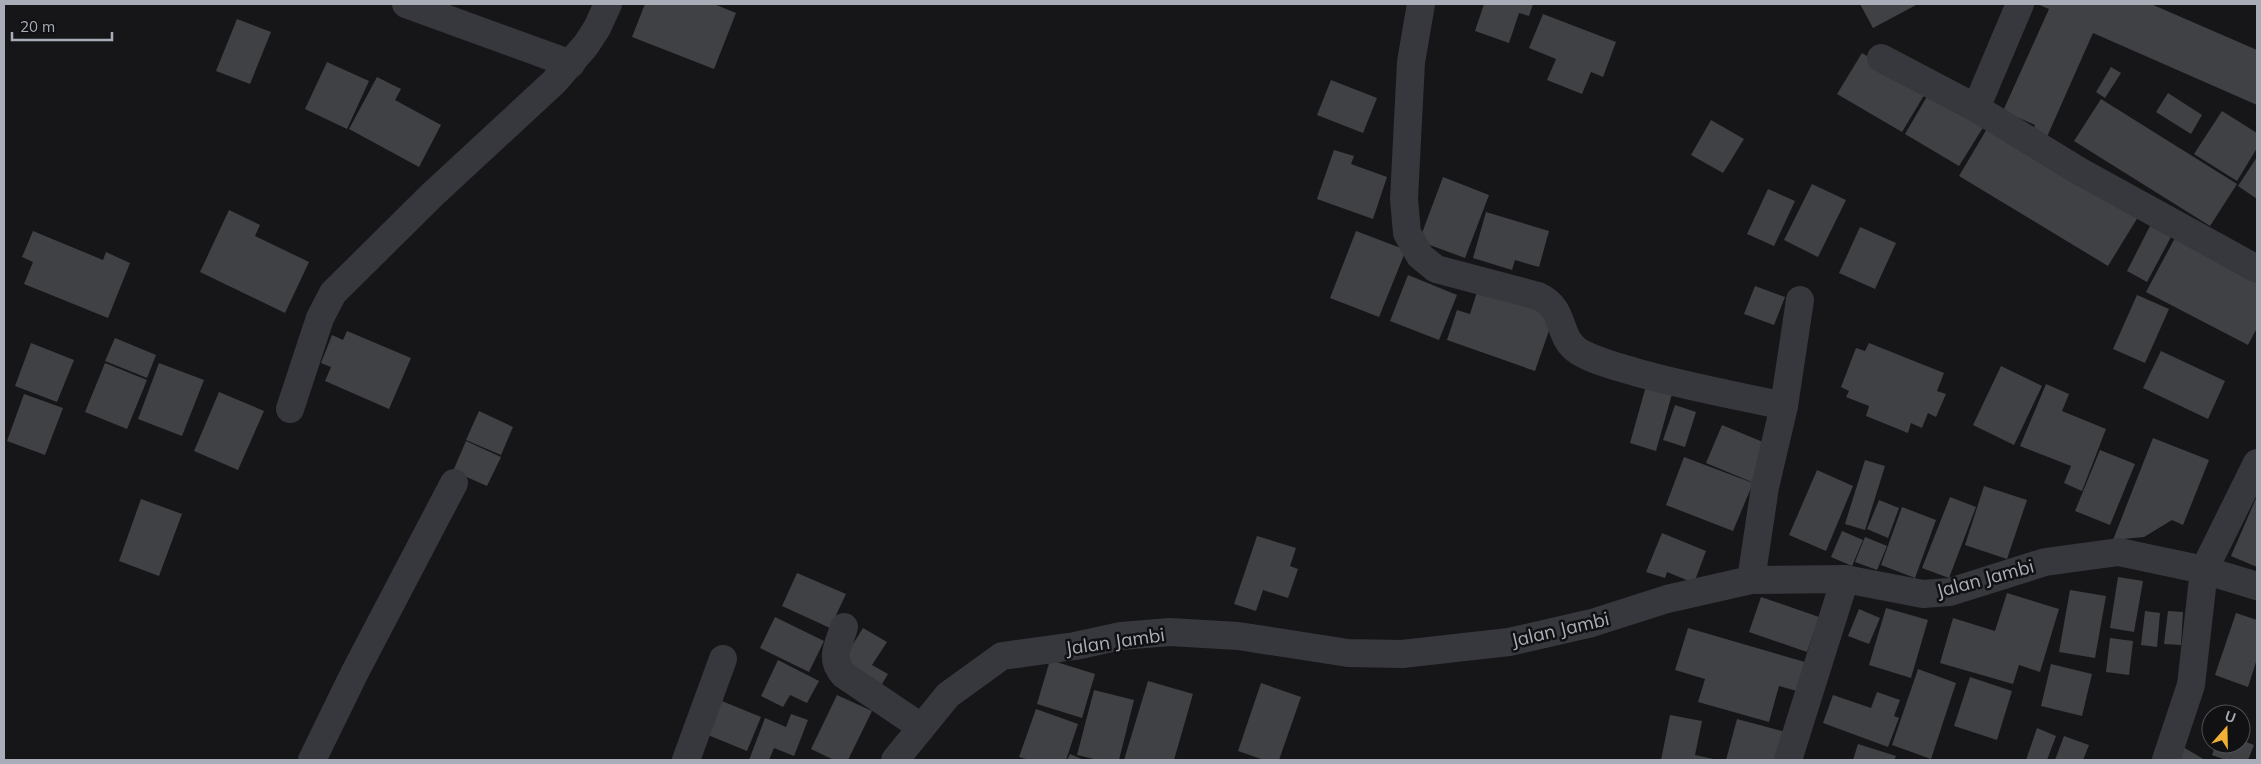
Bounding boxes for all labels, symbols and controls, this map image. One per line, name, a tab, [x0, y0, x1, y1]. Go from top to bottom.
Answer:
scale bar	[12, 10, 112, 42]
text: 20 m	[20, 17, 55, 36]
street label: Jalan Jambi	[1934, 553, 2036, 603]
street label: Jalan Jambi	[1509, 606, 1611, 652]
street label: Jalan Jambi	[1064, 622, 1166, 660]
north arrow	[2201, 704, 2251, 754]
text: U	[2222, 707, 2238, 727]

